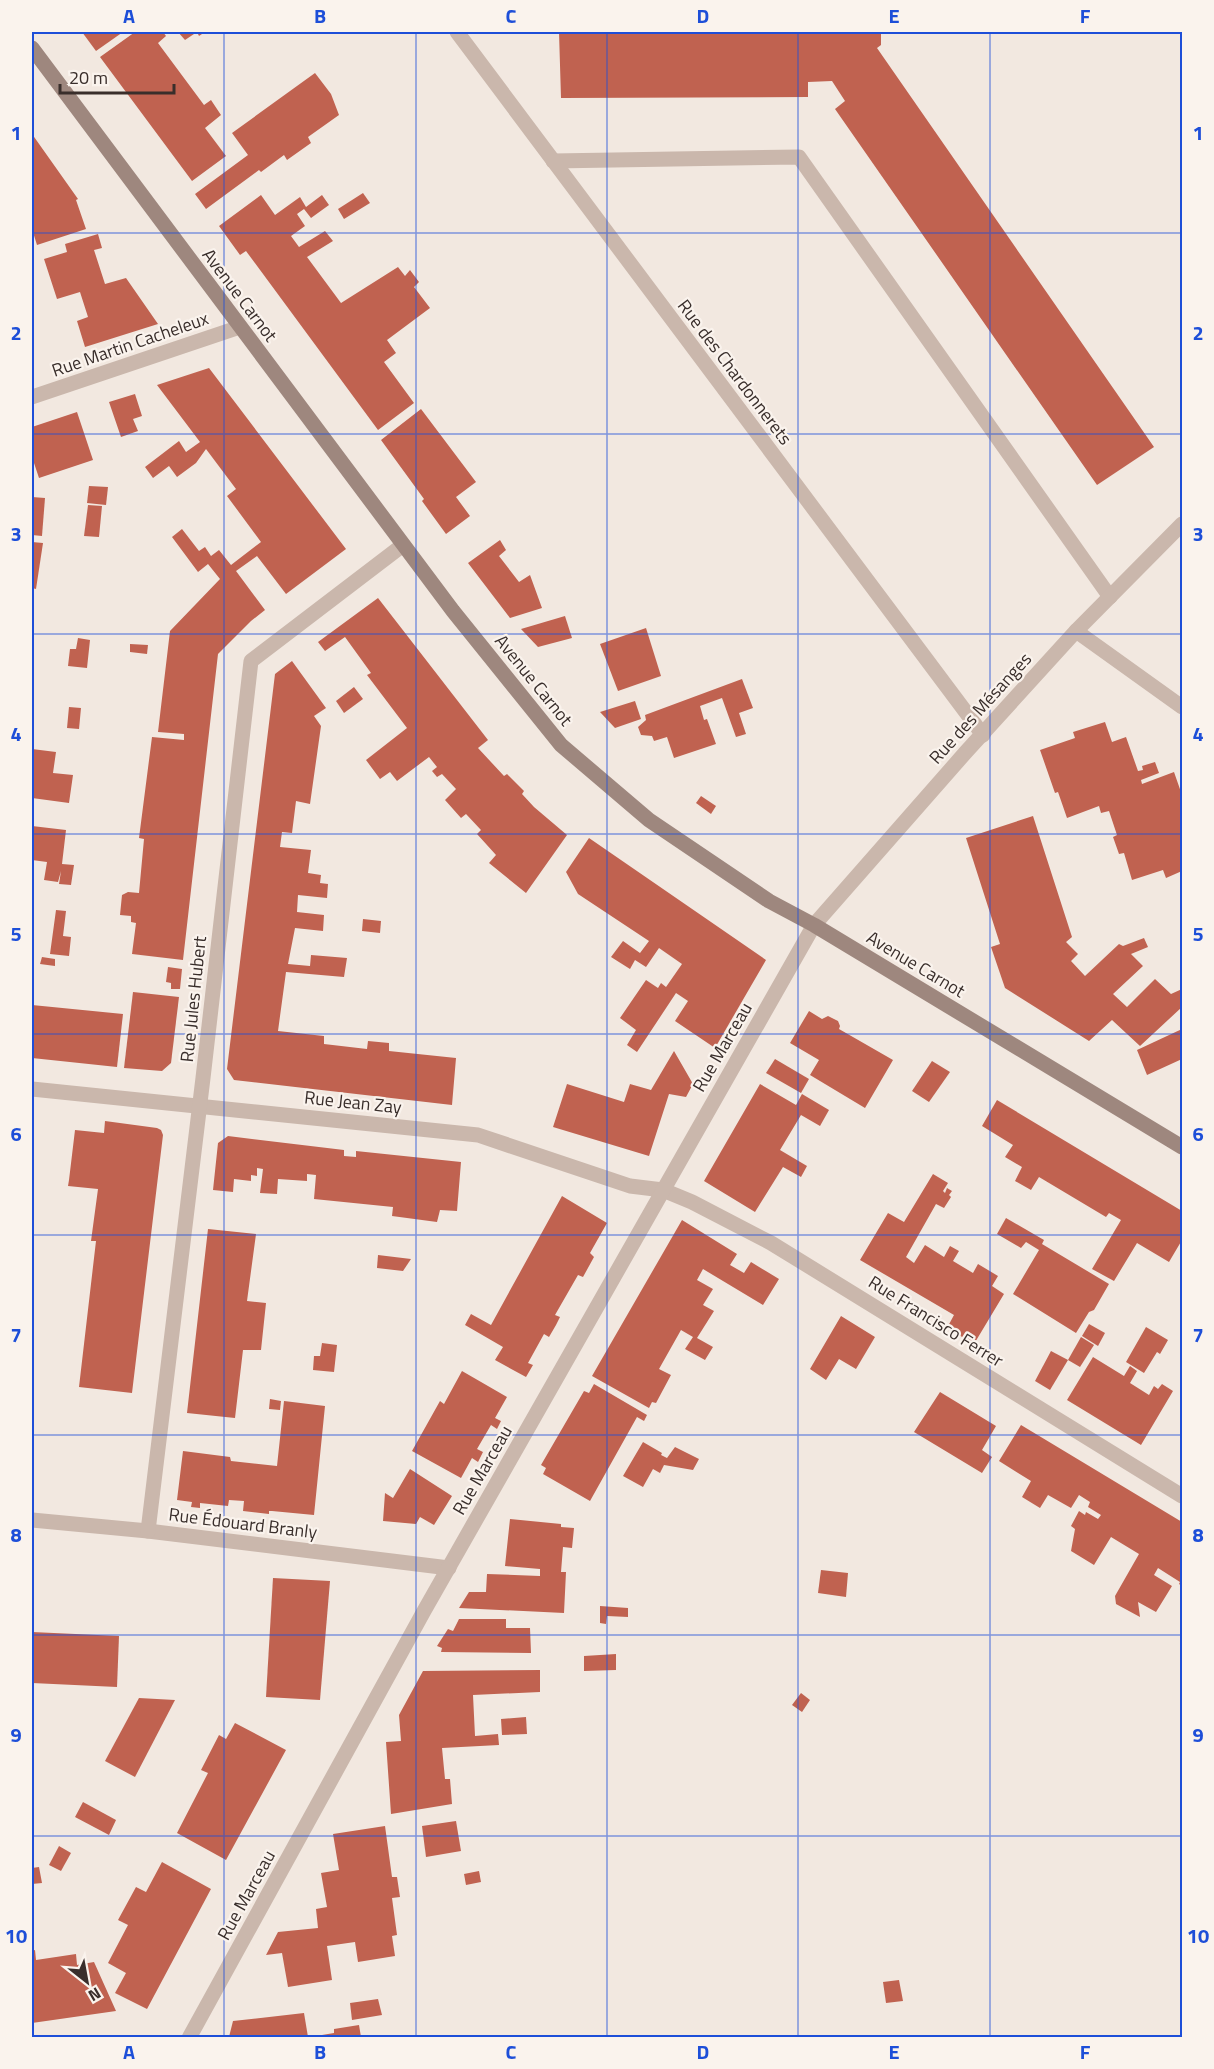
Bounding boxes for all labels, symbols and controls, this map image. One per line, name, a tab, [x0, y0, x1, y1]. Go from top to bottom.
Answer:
text: A	[123, 0, 135, 31]
text: B	[314, 0, 326, 31]
text: C	[506, 0, 517, 31]
text: D	[697, 0, 709, 31]
text: E	[888, 0, 900, 31]
text: F	[1080, 0, 1091, 31]
scale bar	[60, 57, 174, 95]
text: 20 m	[69, 64, 108, 91]
text: 1	[10, 117, 22, 148]
text: 1	[1192, 117, 1204, 148]
street label: Avenue Carnot	[196, 243, 285, 348]
street label: Rue des Chardonnerets	[671, 293, 799, 451]
street label: Rue Martin Cacheleux	[48, 304, 212, 384]
text: 2	[10, 317, 22, 348]
text: 2	[1192, 317, 1204, 348]
text: 3	[10, 518, 22, 549]
text: 3	[1192, 518, 1204, 549]
street label: Avenue Carnot	[489, 628, 580, 732]
street label: Rue des Mésanges	[922, 646, 1038, 770]
text: 4	[10, 718, 22, 749]
text: 4	[1192, 718, 1204, 749]
text: 5	[10, 918, 22, 949]
text: 5	[1192, 918, 1204, 949]
street label: Avenue Carnot	[862, 924, 971, 1004]
street label: Rue Jules Hubert	[173, 934, 213, 1063]
street label: Rue Marceau	[686, 997, 758, 1097]
street label: Rue Jean Zay	[303, 1083, 403, 1121]
text: 6	[10, 1118, 22, 1149]
text: 6	[1192, 1118, 1204, 1149]
street label: Rue Francisco Ferrer	[863, 1269, 1009, 1373]
text: 7	[10, 1319, 22, 1350]
text: 7	[1192, 1319, 1204, 1350]
street label: Rue Marceau	[446, 1420, 518, 1520]
street label: Rue Édouard Branly	[167, 1500, 319, 1546]
text: 8	[10, 1519, 22, 1550]
text: 8	[1192, 1519, 1204, 1550]
text: 9	[10, 1719, 22, 1750]
text: 9	[1192, 1719, 1204, 1750]
street label: Rue Marceau	[210, 1845, 282, 1945]
text: 10	[5, 1920, 27, 1951]
text: 10	[1187, 1920, 1209, 1951]
north arrow	[57, 1952, 117, 2012]
text: N	[84, 1982, 106, 2008]
text: A	[123, 2036, 135, 2067]
text: B	[314, 2036, 326, 2067]
text: C	[506, 2036, 517, 2067]
text: D	[697, 2036, 709, 2067]
text: E	[888, 2036, 900, 2067]
text: F	[1080, 2036, 1091, 2067]

